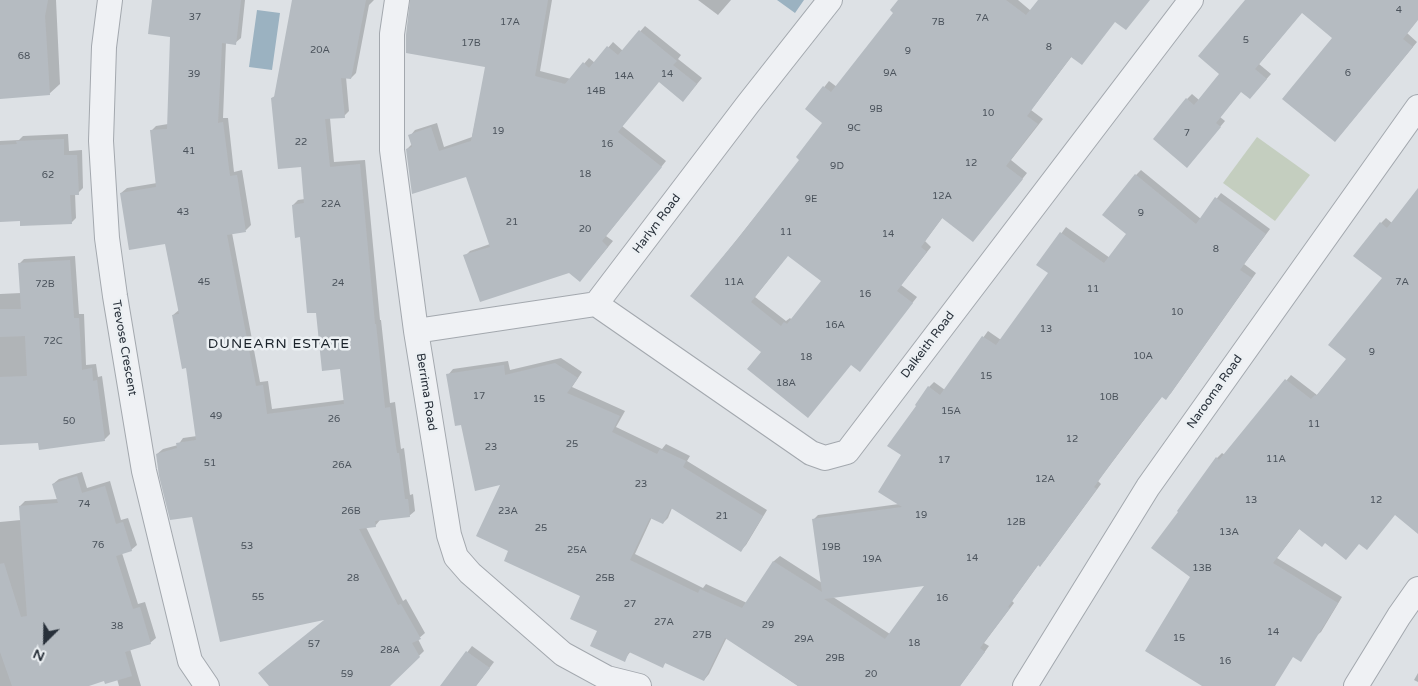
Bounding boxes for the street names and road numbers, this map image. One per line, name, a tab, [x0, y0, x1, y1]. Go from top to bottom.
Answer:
street label: Harlyn Road	[630, 192, 684, 256]
street label: Trevose Crescent	[108, 299, 140, 397]
street label: Dalkeith Road	[898, 309, 958, 381]
street label: Berrima Road	[413, 352, 439, 432]
street label: Narooma Road	[1184, 352, 1246, 432]

